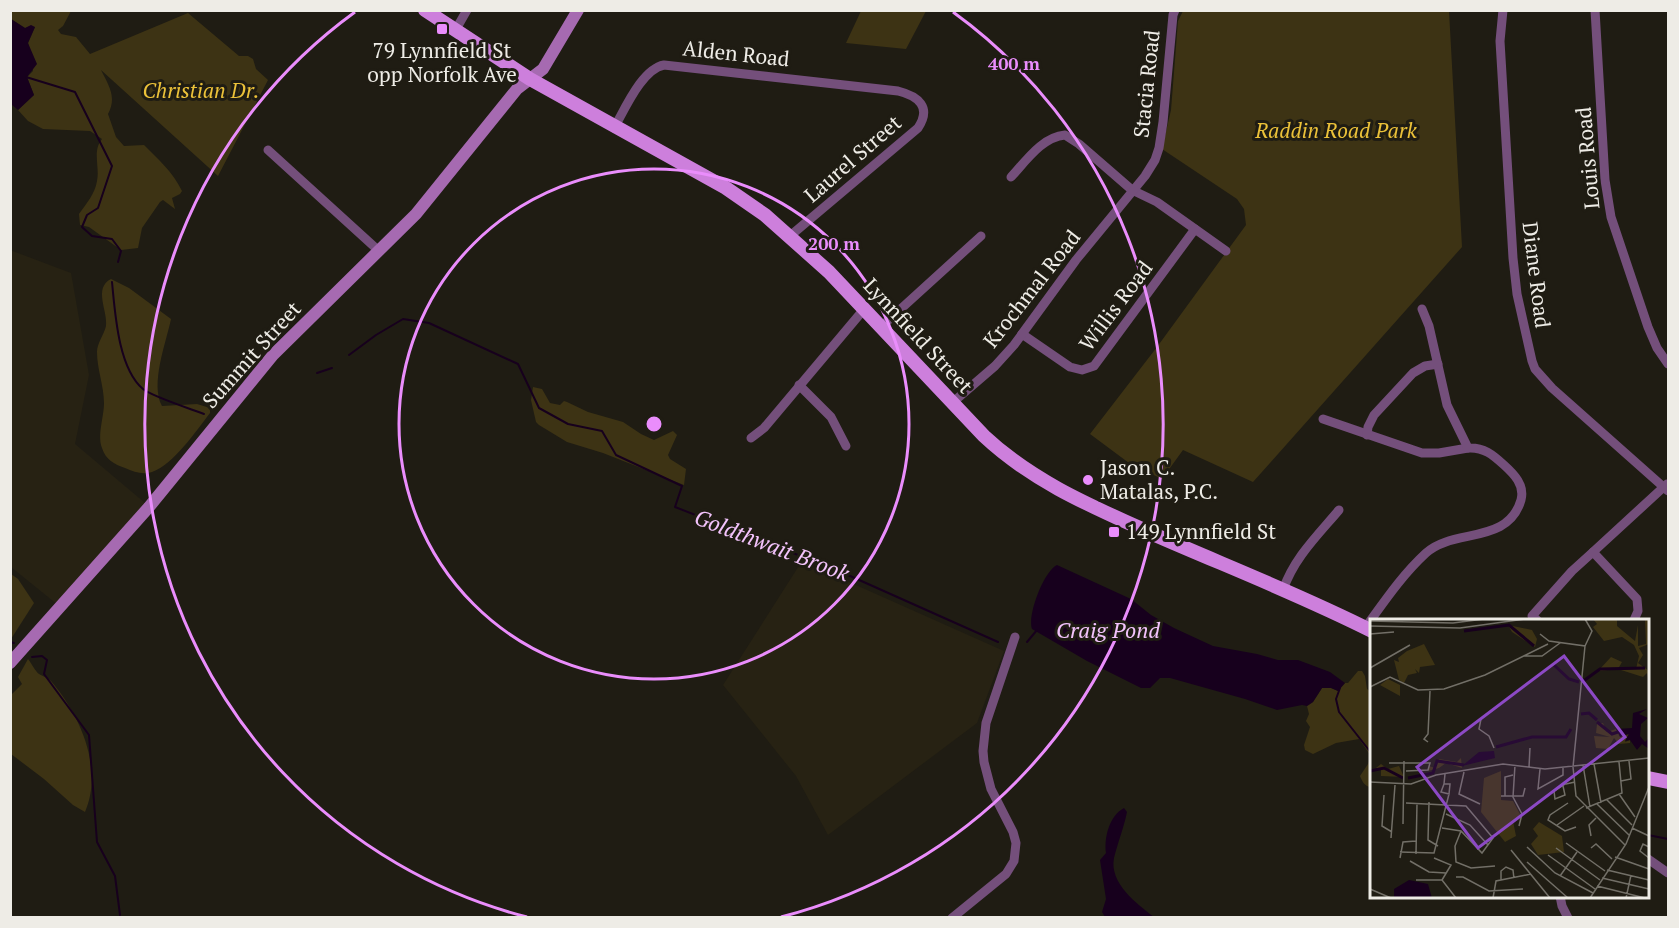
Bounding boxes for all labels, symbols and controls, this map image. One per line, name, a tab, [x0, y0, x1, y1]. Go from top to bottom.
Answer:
marker: 79 Lynnfield St opp Norfolk Ave	[435, 22, 449, 36]
street label: Stacia Road	[1126, 28, 1166, 139]
street label: Alden Road	[681, 33, 791, 73]
place label: 79 Lynnfield St opp Norfolk Ave	[367, 36, 517, 88]
text: 400 m	[988, 51, 1040, 75]
park label: Christian Dr.	[142, 76, 260, 104]
street label: Louis Road	[1569, 105, 1605, 210]
street label: Laurel Street	[798, 108, 907, 208]
park label: Raddin Road Park	[1254, 116, 1418, 144]
street label: Diane Road	[1517, 220, 1557, 330]
street label: Krochmal Road	[976, 223, 1086, 353]
text: 200 m	[808, 231, 860, 255]
street label: Willis Road	[1072, 254, 1158, 356]
street label: Lynnfield Street	[858, 272, 980, 399]
street label: Summit Street	[196, 295, 307, 414]
centre of rings	[644, 414, 664, 434]
place label: Jason C. Matalas, P.C.	[1100, 453, 1218, 505]
marker: Jason C. Matalas, P.C.	[1081, 473, 1095, 487]
water label: Goldthwait Brook	[691, 502, 854, 588]
place label: 149 Lynnfield St	[1126, 517, 1276, 545]
marker: 149 Lynnfield St	[1107, 525, 1121, 539]
water label: Craig Pond	[1056, 615, 1161, 644]
inset map	[1370, 619, 1649, 898]

